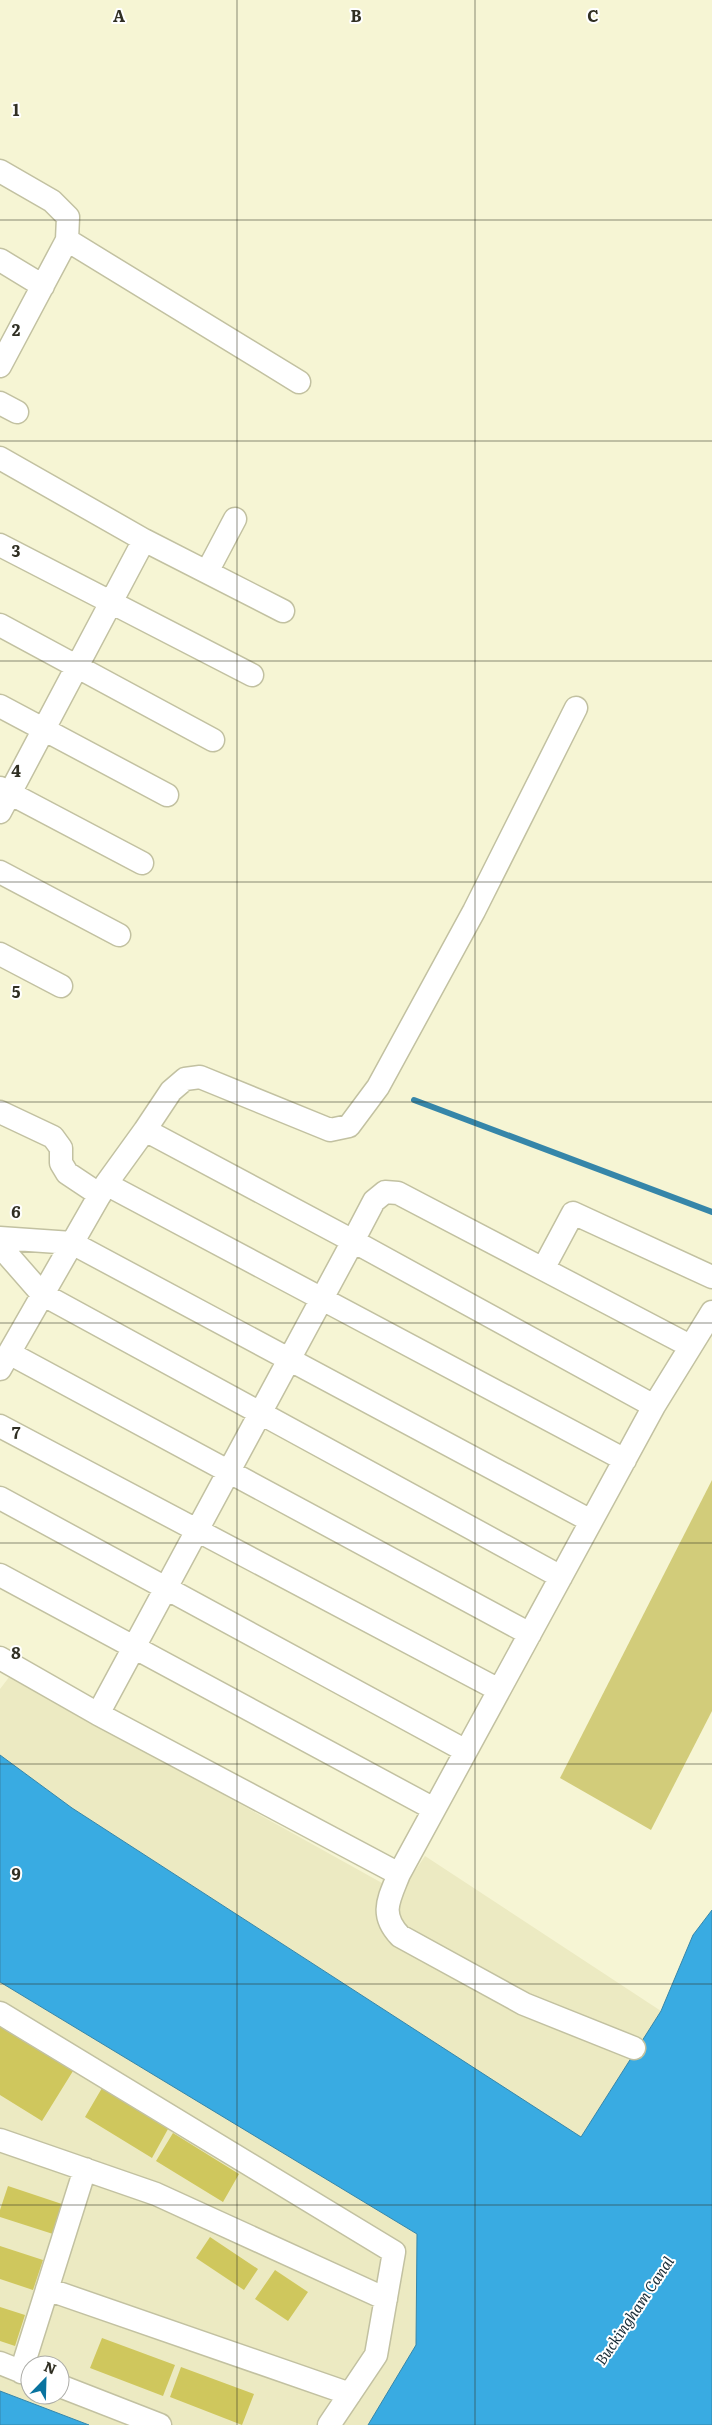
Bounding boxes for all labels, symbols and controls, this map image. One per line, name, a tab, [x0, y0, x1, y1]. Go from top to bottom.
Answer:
text: A	[113, 3, 125, 27]
text: B	[350, 3, 362, 27]
text: C	[587, 3, 599, 27]
text: 1	[13, 97, 20, 121]
text: 2	[12, 317, 21, 341]
text: 3	[12, 538, 21, 562]
text: 4	[11, 758, 21, 782]
text: 5	[12, 979, 21, 1003]
text: 6	[11, 1199, 21, 1223]
text: 7	[12, 1420, 21, 1444]
text: 8	[11, 1640, 21, 1664]
text: 9	[11, 1861, 21, 1885]
water label: Buckingham Canal	[589, 2250, 679, 2369]
north arrow	[20, 2355, 70, 2405]
text: N	[41, 2356, 60, 2379]

